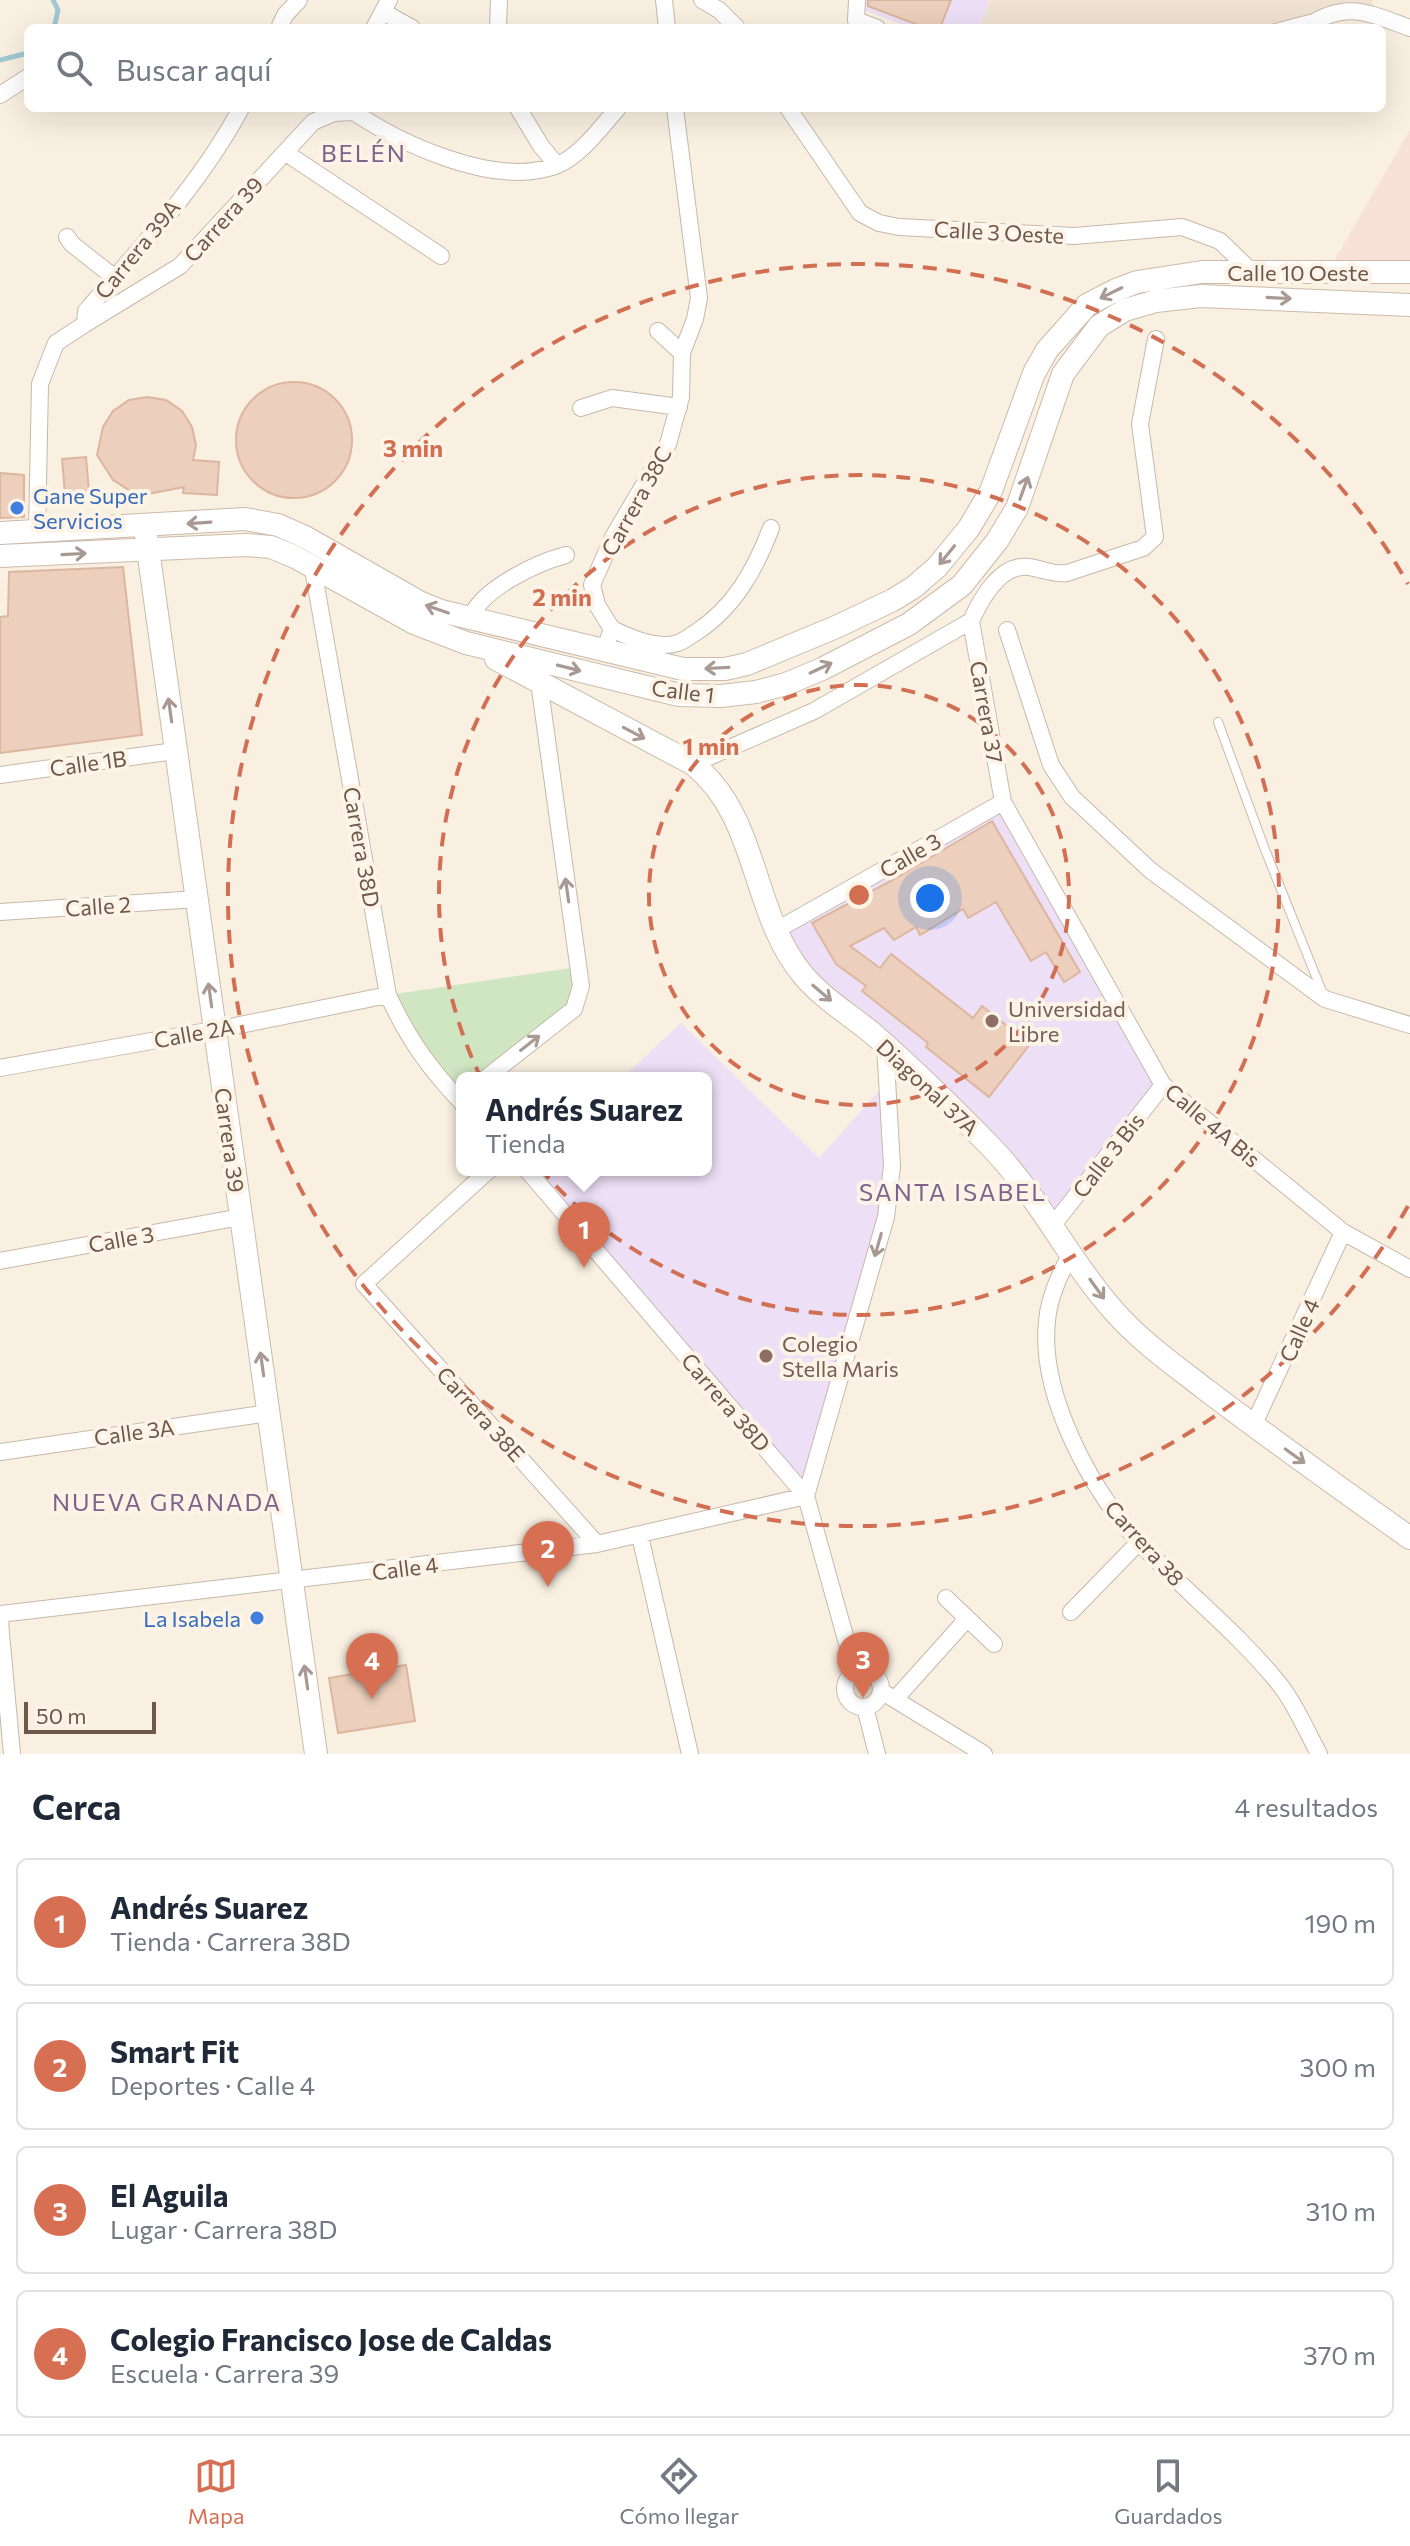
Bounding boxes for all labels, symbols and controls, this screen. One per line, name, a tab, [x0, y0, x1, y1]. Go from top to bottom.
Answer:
search box	[24, 24, 1386, 112]
icon: search	[52, 46, 96, 90]
text: Buscar aquí	[116, 50, 272, 87]
district label: BELÉN	[321, 138, 407, 167]
street label: Carrera 39	[178, 171, 268, 267]
street label: Carrera 39A	[89, 194, 185, 304]
street label: Calle 3 Oeste	[933, 215, 1065, 249]
street label: Calle 10 Oeste	[1227, 259, 1369, 286]
one-way arrow	[1099, 286, 1123, 301]
one-way arrow	[1265, 290, 1292, 305]
text: 3 min	[383, 433, 443, 462]
street label: Carrera 38C	[595, 442, 677, 560]
one-way arrow	[1018, 476, 1032, 500]
place label: Gane Super Servicios	[33, 482, 148, 534]
marker: Gane Super Servicios	[8, 499, 26, 517]
one-way arrow	[186, 515, 213, 530]
one-way arrow	[938, 544, 955, 565]
one-way arrow	[60, 546, 87, 561]
text: 2 min	[532, 582, 592, 611]
one-way arrow	[425, 600, 450, 615]
street label: Carrera 37	[965, 659, 1009, 765]
one-way arrow	[809, 660, 833, 675]
one-way arrow	[705, 661, 731, 676]
one-way arrow	[556, 662, 582, 677]
street label: Calle 1	[650, 674, 716, 708]
one-way arrow	[162, 698, 177, 723]
one-way arrow	[622, 725, 645, 741]
text: 1 min	[683, 731, 739, 760]
street label: Calle 1B	[48, 744, 128, 782]
street label: Carrera 38D	[338, 785, 386, 909]
street label: Calle 3	[875, 827, 945, 883]
one-way arrow	[559, 878, 574, 903]
your location	[910, 878, 950, 918]
centre of rings	[845, 881, 873, 909]
street label: Calle 2	[64, 890, 132, 922]
one-way arrow	[202, 983, 217, 1009]
one-way arrow	[811, 984, 831, 1002]
place label: Universidad Libre	[1008, 995, 1126, 1047]
marker: Universidad Libre	[983, 1012, 1001, 1030]
street label: Calle 2A	[152, 1013, 236, 1053]
street label: Diagonal 37A	[871, 1033, 985, 1141]
one-way arrow	[519, 1035, 540, 1052]
popup	[456, 1072, 712, 1176]
street label: Calle 4A Bis	[1160, 1077, 1266, 1173]
street label: Carrera 39	[209, 1086, 251, 1194]
text: Andrés Suarez	[485, 1090, 683, 1127]
street label: Calle 3 Bis	[1067, 1107, 1149, 1203]
text: Tienda	[485, 1127, 566, 1158]
district label: SANTA ISABEL	[859, 1177, 1047, 1206]
pin: 1	[558, 1202, 610, 1268]
street label: Calle 3	[86, 1220, 156, 1258]
one-way arrow	[870, 1231, 885, 1257]
one-way arrow	[1089, 1278, 1105, 1300]
street label: Calle 4	[1273, 1294, 1325, 1366]
place label: Colegio Stella Maris	[782, 1330, 899, 1382]
street label: Carrera 38D	[676, 1347, 776, 1457]
marker: Colegio Stella Maris	[757, 1347, 775, 1365]
one-way arrow	[254, 1352, 269, 1377]
street label: Carrera 38E	[431, 1361, 531, 1467]
street label: Calle 3A	[92, 1413, 176, 1451]
one-way arrow	[1284, 1447, 1305, 1464]
district label: NUEVA GRANADA	[52, 1487, 282, 1516]
street label: Carrera 38	[1100, 1495, 1190, 1591]
pin: 2	[522, 1521, 574, 1587]
street label: Calle 4	[370, 1551, 440, 1585]
place label: La Isabela	[143, 1605, 241, 1632]
marker: La Isabela	[248, 1609, 266, 1627]
pin: 3	[837, 1632, 889, 1698]
pin: 4	[346, 1633, 398, 1699]
one-way arrow	[298, 1664, 313, 1691]
scale bar	[24, 1698, 156, 1734]
text: 50 m	[36, 1702, 86, 1729]
text: Cerca	[32, 1785, 121, 1827]
text: 4 resultados	[1234, 1791, 1378, 1822]
text: Andrés Suarez	[110, 1888, 308, 1925]
text: 1	[54, 1907, 66, 1938]
text: 190 m	[1304, 1907, 1376, 1938]
text: Tienda · Carrera 38D	[110, 1925, 351, 1956]
text: Smart Fit	[110, 2032, 239, 2069]
text: 2	[53, 2051, 67, 2082]
text: 300 m	[1300, 2051, 1376, 2082]
text: Deportes · Calle 4	[110, 2069, 315, 2100]
text: El Aguila	[110, 2176, 229, 2213]
text: 3	[52, 2195, 68, 2226]
text: 310 m	[1305, 2195, 1376, 2226]
text: Lugar · Carrera 38D	[110, 2213, 337, 2244]
text: Colegio Francisco Jose de Caldas	[110, 2320, 552, 2357]
text: 4	[52, 2339, 68, 2370]
text: 370 m	[1303, 2339, 1376, 2370]
text: Escuela · Carrera 39	[110, 2357, 339, 2388]
tab: Mapa	[188, 2454, 244, 2529]
tab: Cómo llegar	[620, 2454, 739, 2529]
tab: Guardados	[1114, 2454, 1222, 2529]

